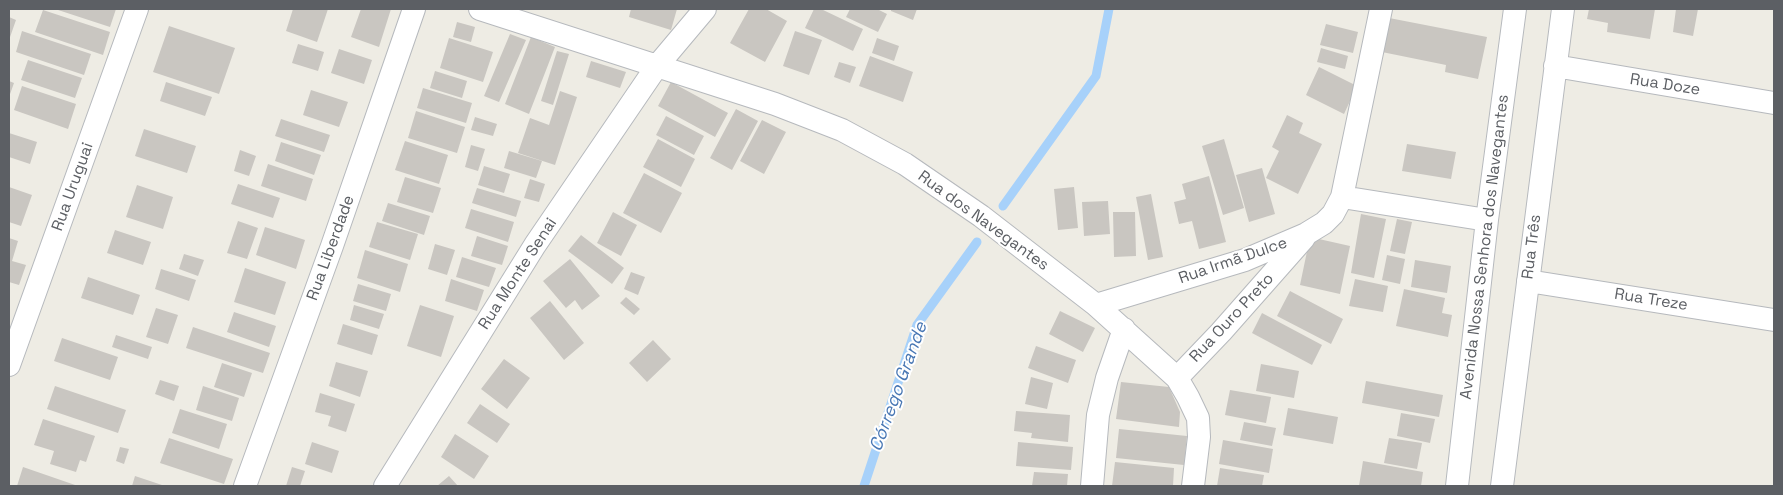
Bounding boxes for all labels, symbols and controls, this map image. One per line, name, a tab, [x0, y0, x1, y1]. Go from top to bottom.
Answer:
street label: Rua Doze	[1628, 70, 1702, 100]
street label: Avenida Nossa Senhora dos Navegantes	[1457, 93, 1513, 401]
street label: Rua Uruguai	[48, 140, 98, 234]
street label: Rua dos Navegantes	[914, 167, 1052, 275]
street label: Rua Liberdade	[303, 193, 359, 303]
street label: Rua Três	[1519, 214, 1545, 280]
street label: Rua Monte Senai	[475, 215, 561, 333]
street label: Rua Irmã Dulce	[1176, 233, 1290, 289]
street label: Rua Ouro Preto	[1186, 269, 1278, 367]
street label: Rua Treze	[1613, 285, 1689, 315]
water label: Córrego Grande	[866, 319, 932, 455]

